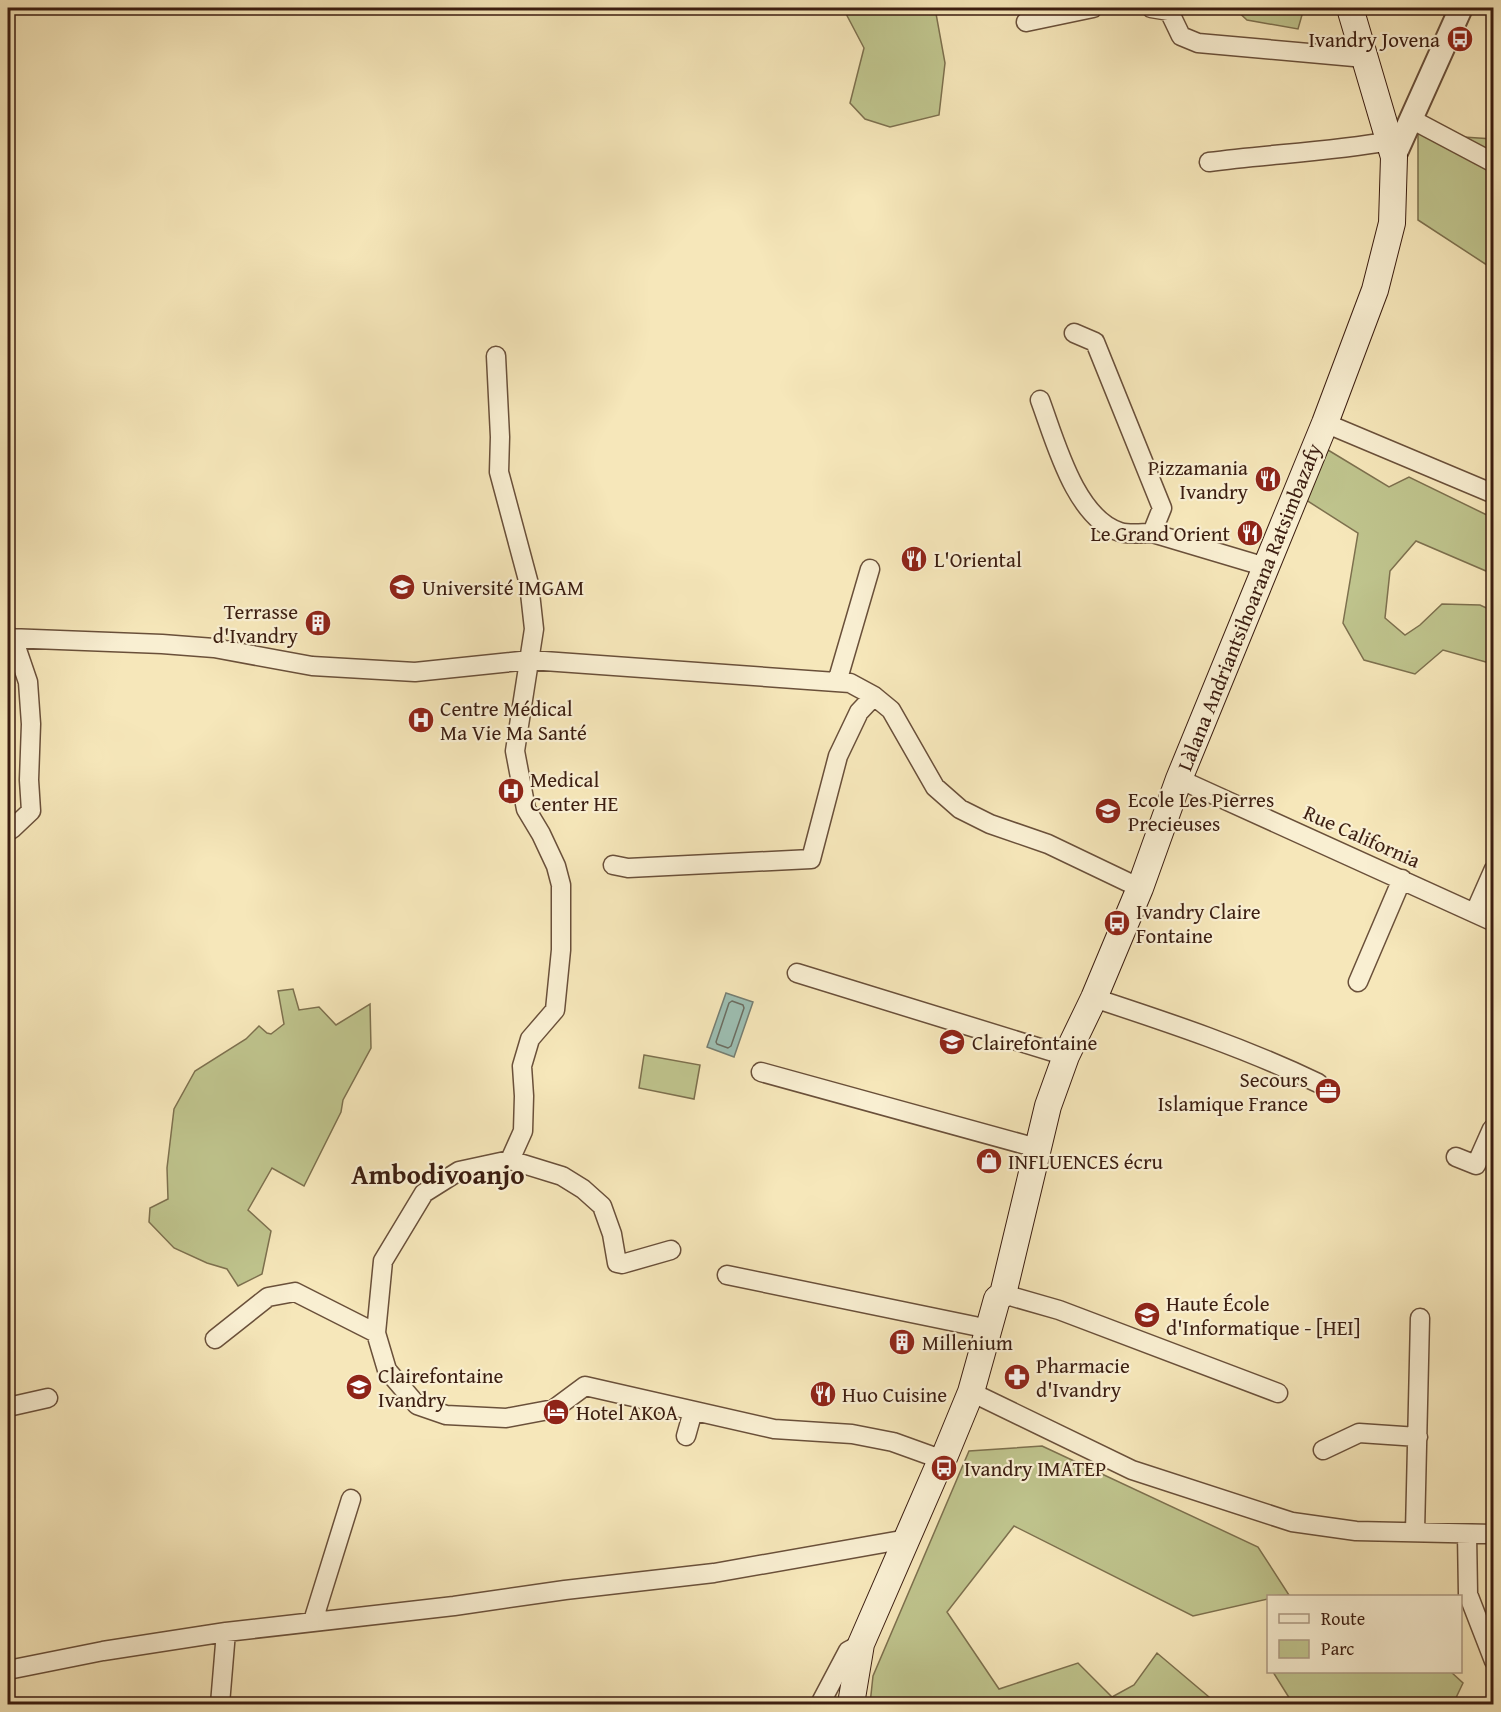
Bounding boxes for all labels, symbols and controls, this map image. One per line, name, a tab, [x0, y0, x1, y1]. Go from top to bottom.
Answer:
place label: Ivandry Jovena	[1308, 24, 1440, 55]
bus stop icon: Ivandry Jovena	[1445, 24, 1475, 54]
street label: Làlana Andriantsihoarana Ratsimbazafy	[1169, 438, 1329, 776]
place label: Pizzamania Ivandry	[1148, 452, 1249, 507]
restaurant icon: Pizzamania Ivandry	[1253, 464, 1283, 494]
place label: Le Grand Orient	[1091, 518, 1231, 549]
restaurant icon: Le Grand Orient	[1235, 518, 1265, 548]
restaurant icon: L'Oriental	[899, 544, 929, 574]
place label: L'Oriental	[934, 544, 1022, 575]
school or university icon: Université IMGAM	[387, 572, 417, 602]
place label: Université IMGAM	[422, 572, 584, 603]
place label: Terrasse d'Ivandry	[213, 596, 299, 651]
building icon: Terrasse d'Ivandry	[303, 608, 333, 638]
place label: Centre Médical Ma Vie Ma Santé	[440, 693, 587, 748]
hospital icon: Centre Médical Ma Vie Ma Santé	[406, 705, 436, 735]
place label: Medical Center HE	[530, 764, 619, 819]
hospital icon: Medical Center HE	[496, 776, 526, 806]
place label: Ecole Les Pierres Precieuses	[1128, 784, 1274, 839]
school or university icon: Ecole Les Pierres Precieuses	[1093, 796, 1123, 826]
street label: Rue California	[1299, 796, 1425, 876]
place label: Ivandry Claire Fontaine	[1136, 896, 1261, 951]
bus stop icon: Ivandry Claire Fontaine	[1102, 908, 1132, 938]
school or university icon: Clairefontaine	[937, 1027, 967, 1057]
place label: Clairefontaine	[972, 1027, 1098, 1058]
place label: Secours Islamique France	[1158, 1064, 1308, 1119]
office icon: Secours Islamique France	[1313, 1076, 1343, 1106]
shop icon: INFLUENCES écru	[974, 1146, 1004, 1176]
place label: INFLUENCES écru	[1008, 1146, 1164, 1177]
district label: Ambodivoanjo	[351, 1154, 525, 1194]
place label: Haute École d'Informatique - [HEI]	[1166, 1288, 1360, 1343]
school or university icon: Haute École d'Informatique - [HEI]	[1132, 1300, 1162, 1330]
building icon: Millenium	[887, 1327, 917, 1357]
place label: Millenium	[922, 1327, 1013, 1358]
place label: Pharmacie d'Ivandry	[1036, 1350, 1130, 1405]
place label: Clairefontaine Ivandry	[378, 1360, 504, 1415]
pharmacy icon: Pharmacie d'Ivandry	[1002, 1362, 1032, 1392]
school or university icon: Clairefontaine Ivandry	[344, 1372, 374, 1402]
restaurant icon: Huo Cuisine	[808, 1379, 838, 1409]
place label: Huo Cuisine	[842, 1379, 947, 1410]
hotel icon: Hotel AKOA	[541, 1397, 571, 1427]
place label: Hotel AKOA	[576, 1397, 678, 1428]
bus stop icon: Ivandry IMATEP	[929, 1453, 959, 1483]
place label: Ivandry IMATEP	[964, 1453, 1106, 1484]
legend	[1267, 1595, 1462, 1673]
text: Route	[1321, 1605, 1365, 1632]
text: Parc	[1321, 1635, 1354, 1662]

